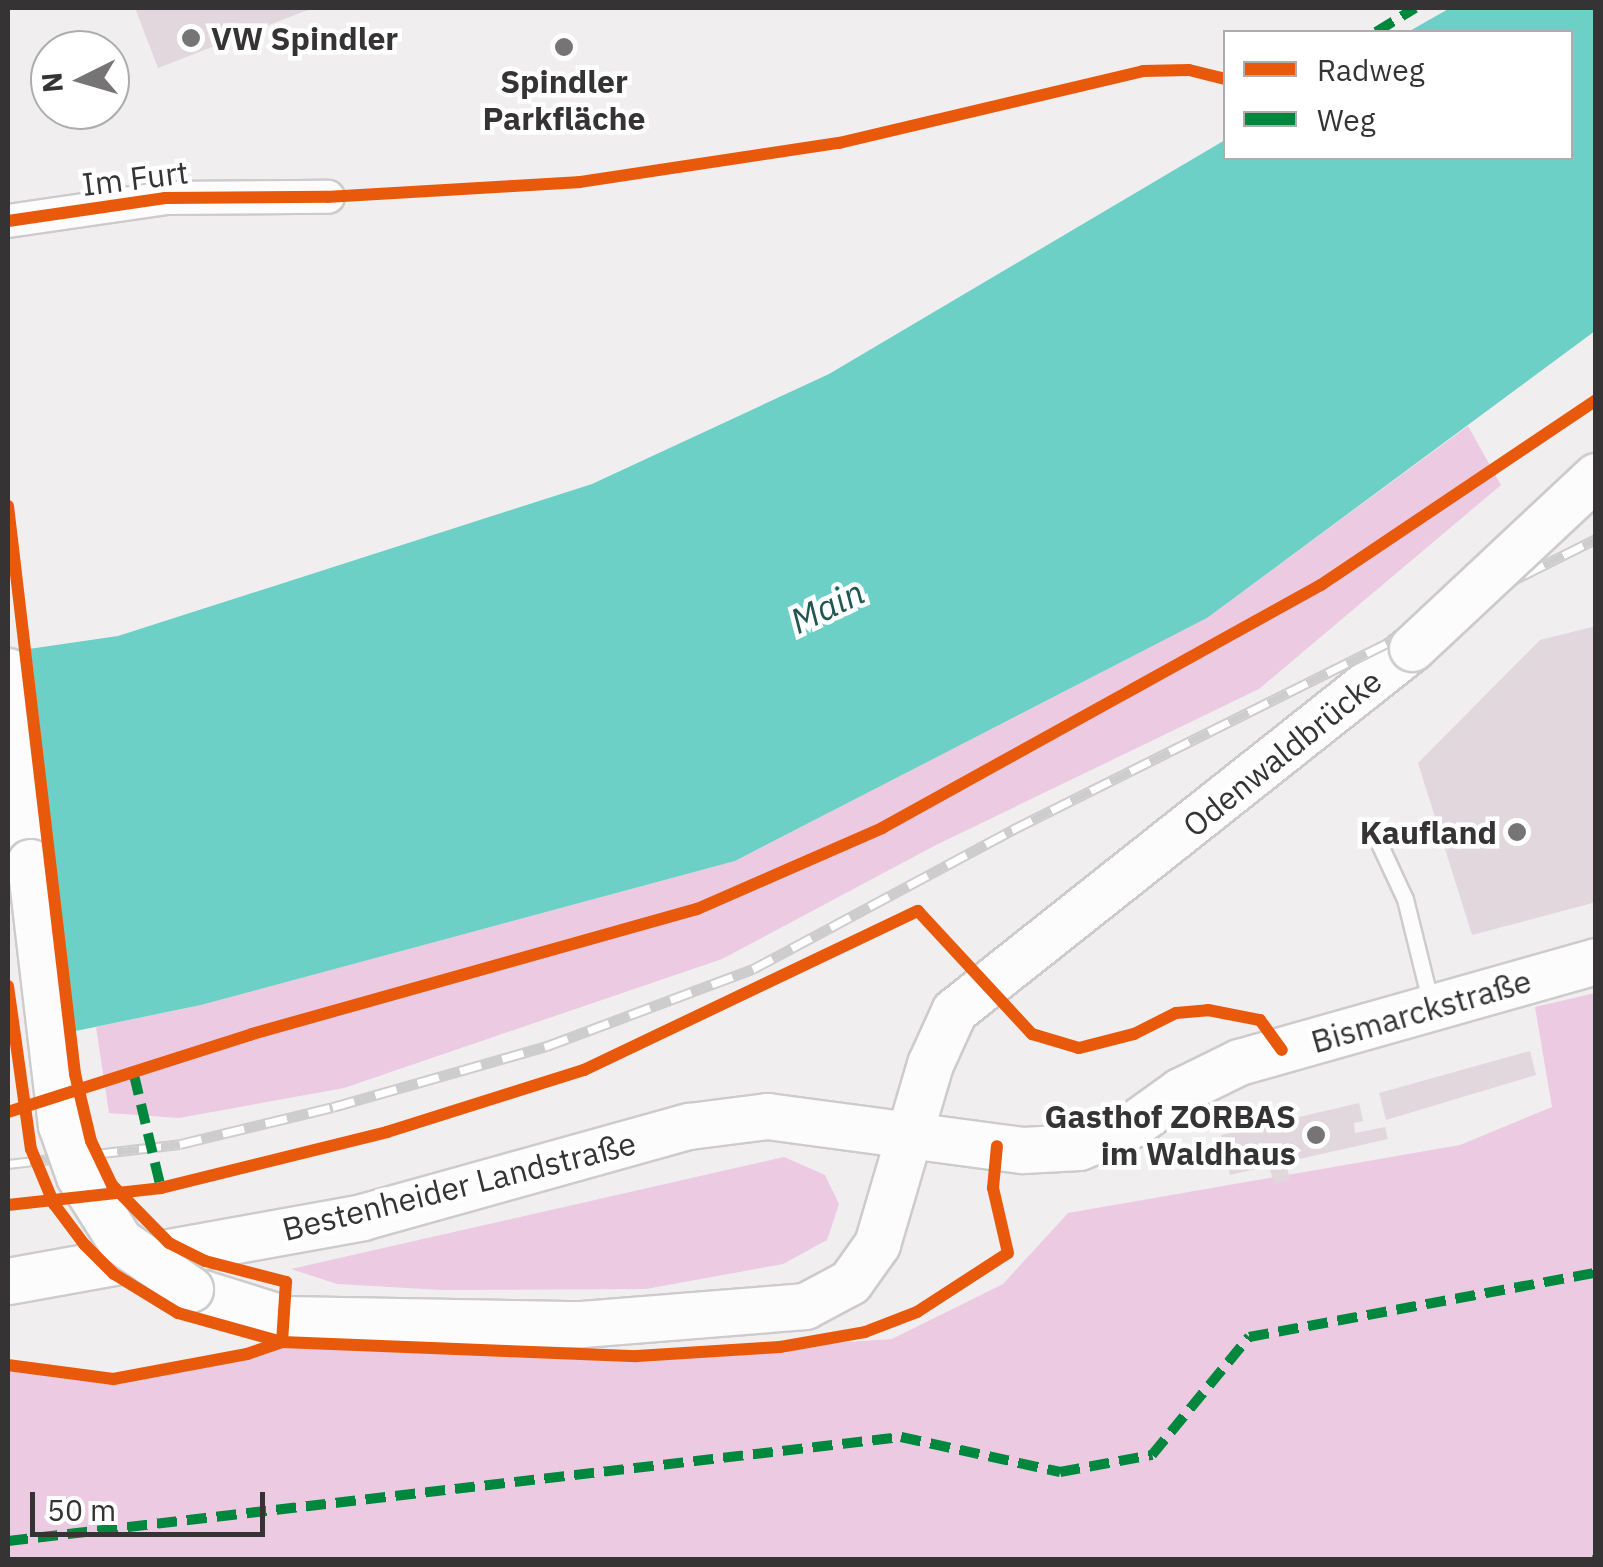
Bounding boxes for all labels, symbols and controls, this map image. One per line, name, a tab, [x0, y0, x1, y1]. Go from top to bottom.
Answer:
place label: VW Spindler	[211, 19, 398, 57]
marker: VW Spindler	[180, 27, 202, 49]
north arrow	[30, 30, 130, 130]
legend	[1223, 30, 1573, 160]
marker: Spindler Parkfläche	[553, 36, 575, 58]
text: Radweg	[1317, 50, 1425, 89]
place label: Spindler Parkfläche	[482, 63, 646, 138]
text: N	[32, 71, 71, 94]
text: Weg	[1317, 100, 1376, 139]
street label: Im Furt	[80, 152, 190, 204]
water label: Main	[783, 570, 871, 642]
street label: Odenwaldbrücke	[1175, 661, 1389, 845]
place label: Kaufland	[1360, 813, 1497, 851]
marker: Kaufland	[1506, 821, 1528, 843]
street label: Bismarckstraße	[1307, 961, 1535, 1061]
place label: Gasthof ZORBAS im Waldhaus	[1045, 1098, 1296, 1173]
street label: Bestenheider Landstraße	[278, 1123, 640, 1249]
marker: Gasthof ZORBAS im Waldhaus	[1305, 1124, 1327, 1146]
scale bar	[35, 1472, 270, 1534]
text: 50 m	[47, 1490, 116, 1529]

